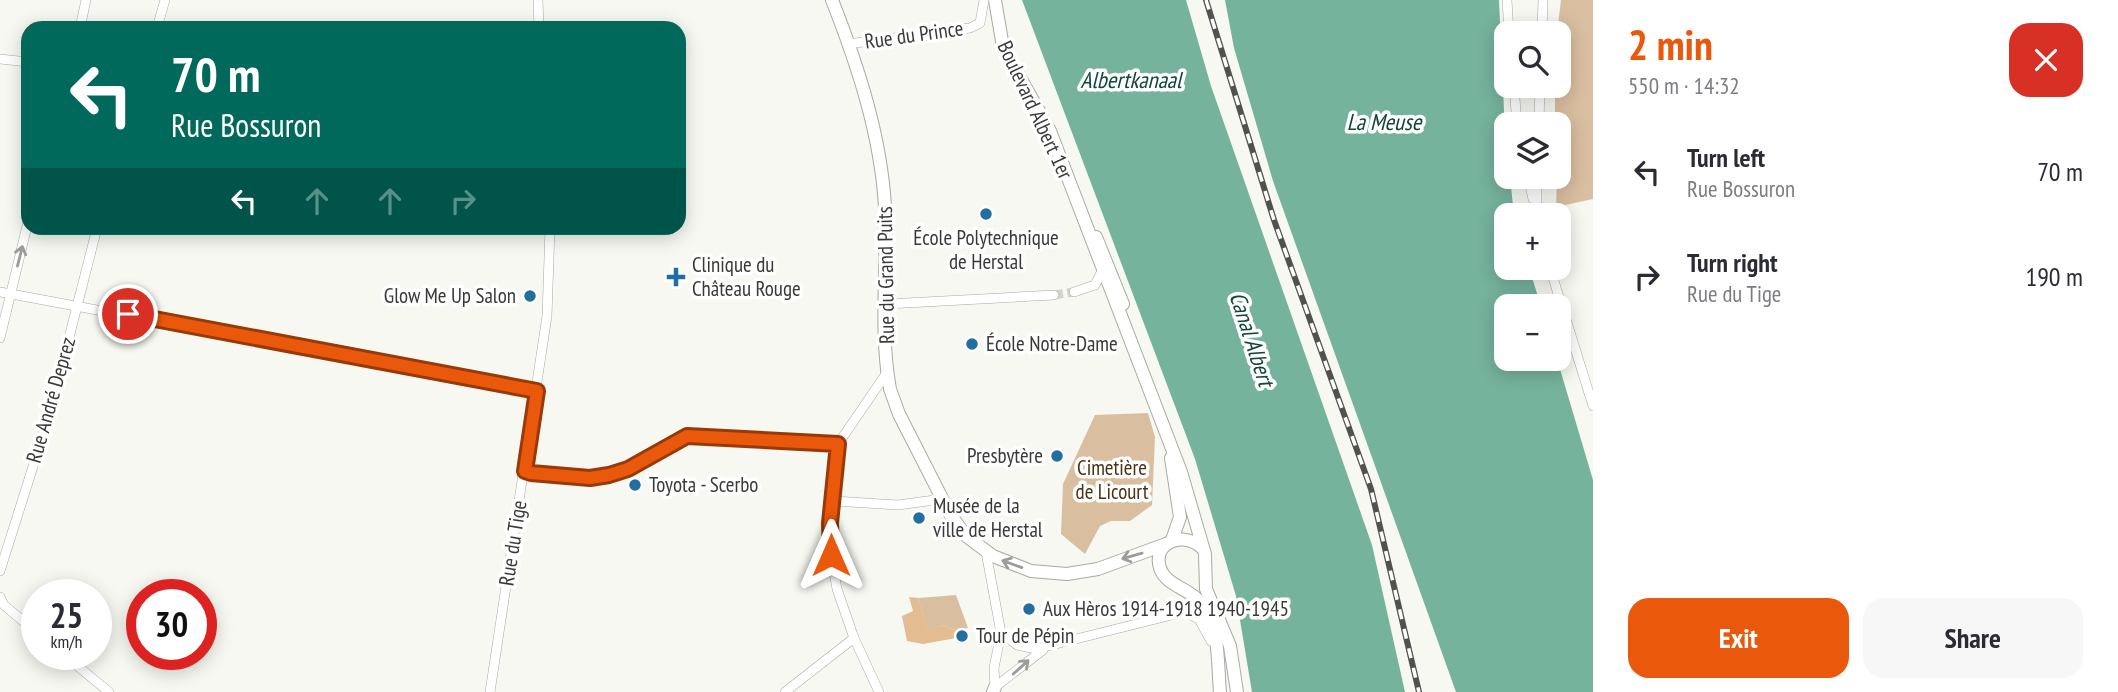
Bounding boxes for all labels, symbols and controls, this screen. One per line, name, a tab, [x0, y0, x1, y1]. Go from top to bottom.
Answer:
street label: Rue du Prince	[863, 14, 965, 55]
text: 2 min	[1628, 17, 1713, 72]
map controls	[1494, 21, 1571, 371]
button: search	[1494, 21, 1571, 98]
button: close	[2009, 23, 2083, 97]
street label: Boulevard Albert 1er	[992, 36, 1079, 183]
text: 70 m	[171, 42, 260, 106]
icon: left	[56, 49, 147, 140]
water label: Albertkanaal	[1081, 65, 1184, 94]
text: 550 m · 14:32	[1628, 71, 1740, 100]
text: Rue Bossuron	[171, 104, 321, 146]
water label: La Meuse	[1347, 107, 1423, 136]
button: layers	[1494, 112, 1571, 189]
text: Turn left	[1687, 141, 1765, 174]
icon: left	[1628, 153, 1666, 191]
text: 70 m	[2037, 155, 2083, 188]
text: Rue Bossuron	[1687, 174, 1795, 203]
icon: left	[225, 182, 263, 220]
icon: ahead	[298, 182, 336, 220]
icon: ahead	[371, 182, 409, 220]
icon: right	[444, 182, 482, 220]
button: +	[1494, 203, 1571, 280]
street label: Rue du Grand Puits	[871, 206, 900, 344]
marker: École Polytechnique de Herstal	[978, 206, 994, 222]
place label: École Polytechnique de Herstal	[913, 224, 1059, 275]
one-way arrow	[14, 245, 27, 268]
text: Turn right	[1687, 246, 1778, 279]
place label: Clinique du Château Rouge	[692, 251, 801, 302]
icon: right	[1628, 258, 1666, 296]
text: 190 m	[2025, 260, 2083, 293]
marker: Clinique du Château Rouge	[666, 267, 686, 287]
text: Rue du Tige	[1687, 279, 1781, 308]
place label: Glow Me Up Salon	[384, 282, 516, 309]
pin	[98, 284, 158, 344]
marker: Glow Me Up Salon	[522, 288, 538, 304]
water label: Canal Albert	[1224, 288, 1282, 392]
button: −	[1494, 294, 1571, 371]
icon: arrive	[109, 295, 147, 333]
place label: École Notre-Dame	[986, 330, 1118, 357]
street label: Rue André Deprez	[20, 334, 81, 466]
marker: École Notre-Dame	[964, 336, 980, 352]
place label: Presbytère	[967, 442, 1043, 469]
marker: Presbytère	[1049, 448, 1065, 464]
park label: Cimetière de Licourt	[1076, 454, 1149, 505]
place label: Toyota - Scerbo	[649, 471, 758, 498]
marker: Toyota - Scerbo	[627, 477, 643, 493]
place label: Musée de la ville de Herstal	[933, 492, 1043, 543]
street label: Rue du Tige	[492, 498, 533, 588]
marker: Musée de la ville de Herstal	[911, 510, 927, 526]
position arrow	[794, 518, 868, 592]
one-way arrow	[1121, 551, 1143, 564]
one-way arrow	[1002, 557, 1024, 570]
speed limit sign: 30	[126, 579, 217, 670]
text: 25	[50, 592, 83, 638]
place label: Aux Hèros 1914-1918 1940-1945	[1043, 595, 1289, 622]
button: Exit	[1628, 598, 1849, 678]
button: Share	[1863, 598, 2083, 678]
marker: Aux Hèros 1914-1918 1940-1945	[1021, 601, 1037, 617]
place label: Tour de Pépin	[976, 622, 1074, 649]
marker: Tour de Pépin	[954, 628, 970, 644]
text: km/h	[51, 630, 82, 653]
one-way arrow	[1012, 659, 1030, 675]

